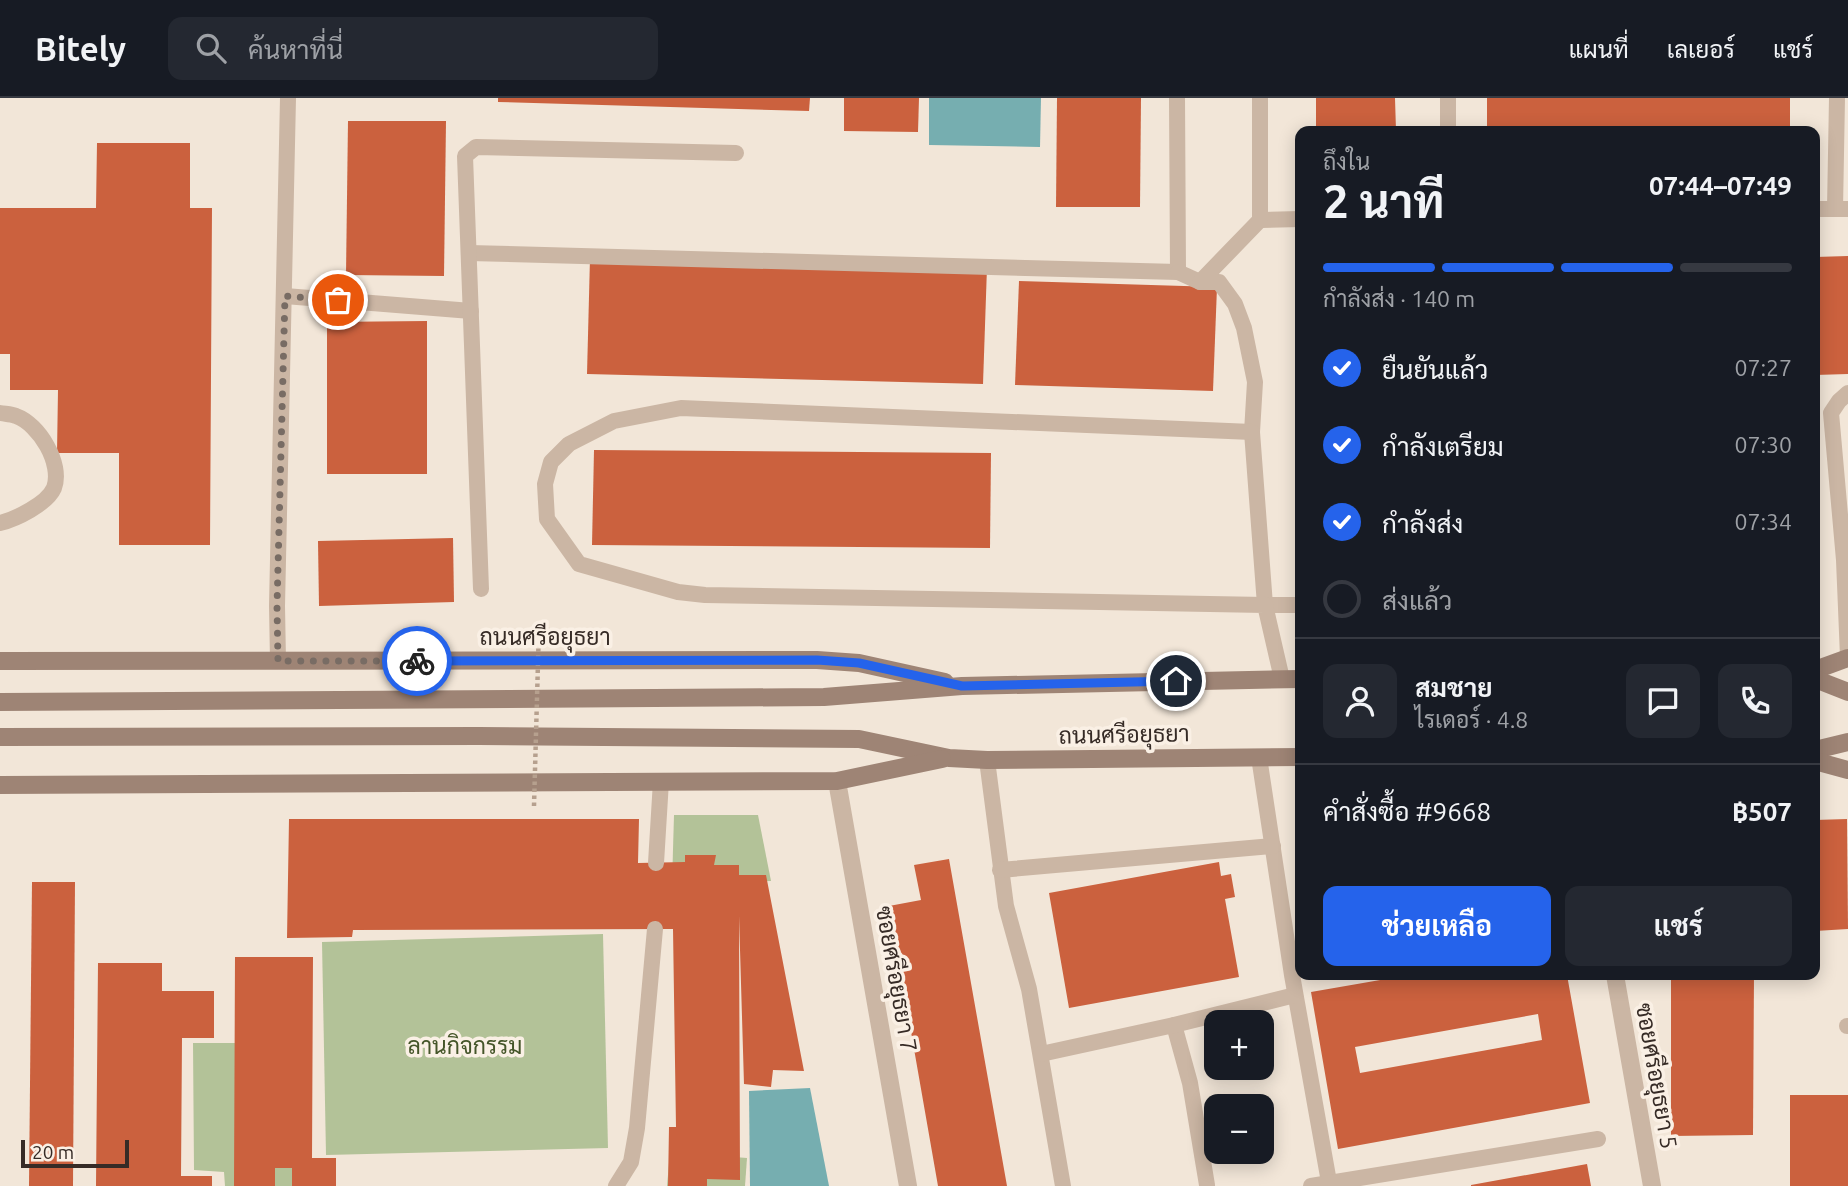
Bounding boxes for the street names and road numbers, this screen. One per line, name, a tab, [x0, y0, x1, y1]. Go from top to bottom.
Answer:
street label: ถนนศรีอยุธยา	[479, 622, 611, 653]
street label: ถนนศรีอยุธยา	[1058, 718, 1190, 752]
street label: ซอยศรีอยุธยา 7	[868, 904, 924, 1054]
street label: ซอยศรีอยุธยา 5	[1628, 1001, 1684, 1151]

